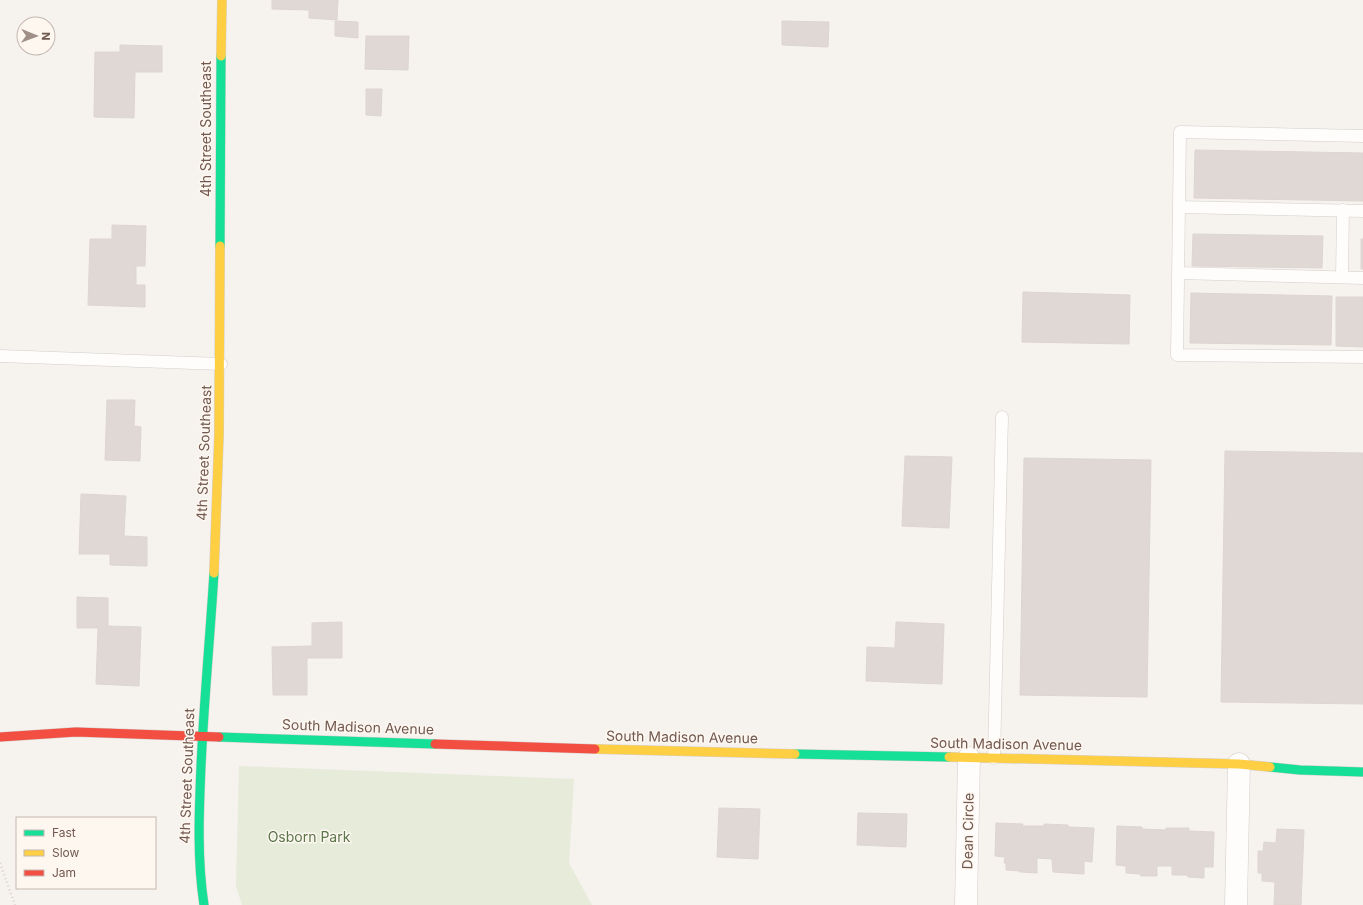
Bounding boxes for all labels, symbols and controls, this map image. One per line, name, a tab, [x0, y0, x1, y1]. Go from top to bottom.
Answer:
north arrow	[16, 16, 56, 56]
text: N	[39, 32, 53, 40]
street label: 4th Street Southeast	[197, 61, 214, 197]
street label: 4th Street Southeast	[193, 384, 214, 521]
street label: 4th Street Southeast	[176, 707, 197, 844]
street label: South Madison Avenue	[282, 715, 434, 738]
street label: South Madison Avenue	[606, 727, 758, 746]
street label: South Madison Avenue	[930, 734, 1082, 753]
street label: Dean Circle	[958, 793, 977, 869]
legend	[16, 817, 156, 889]
text: Fast	[52, 825, 76, 840]
park label: Osborn Park	[268, 828, 351, 845]
text: Slow	[52, 845, 80, 860]
text: Jam	[52, 865, 76, 880]

